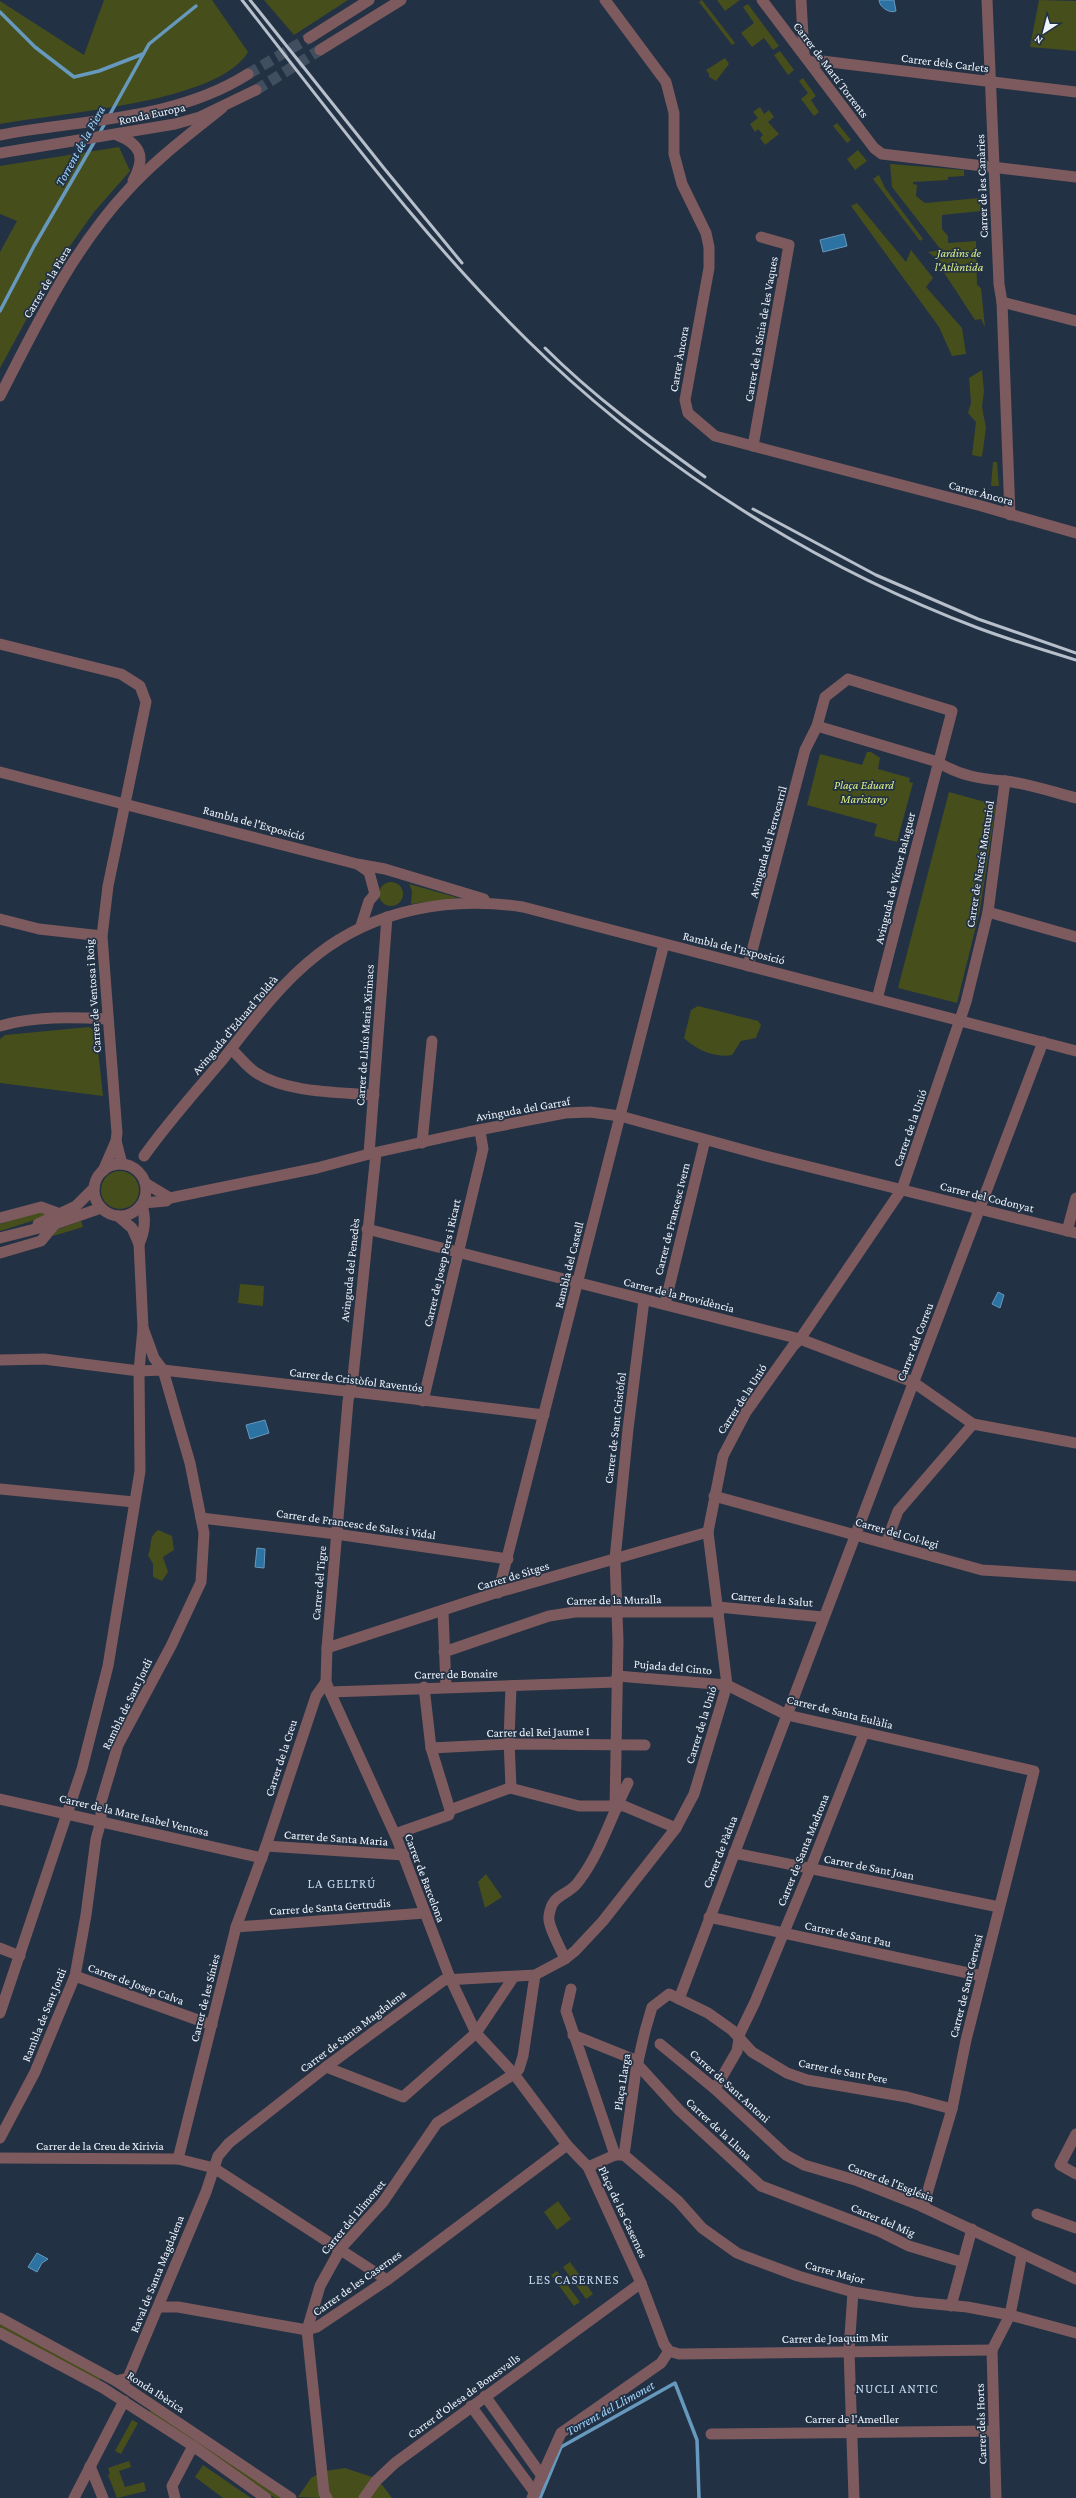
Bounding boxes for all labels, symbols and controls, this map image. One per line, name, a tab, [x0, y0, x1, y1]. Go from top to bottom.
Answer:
north arrow	[1024, 12, 1064, 52]
street label: Carrer de Martí Torrents	[790, 19, 872, 121]
text: N	[1031, 33, 1045, 47]
street label: Carrer dels Carlets	[900, 51, 990, 75]
street label: Ronda Europa	[117, 100, 187, 128]
water label: Torrent de la Piera	[52, 103, 108, 189]
street label: Carrer de les Canàries	[973, 134, 991, 238]
street label: Carrer de la Piera	[20, 243, 74, 321]
park label: Jardins de l'Atlàntida	[935, 246, 984, 274]
street label: Carrer de la Sínia de les Vaques	[741, 255, 781, 403]
street label: Carrer Àncora	[666, 325, 692, 393]
street label: Carrer Àncora	[947, 478, 1015, 508]
park label: Plaça Eduard Maristany	[834, 778, 894, 806]
street label: Avinguda del Ferrocarril	[746, 784, 790, 900]
street label: Carrer de Narcís Monturiol	[963, 800, 997, 928]
street label: Rambla de l'Exposició	[202, 803, 306, 843]
street label: Avinguda de Víctor Balaguer	[872, 810, 918, 945]
street label: Rambla de l'Exposició	[681, 929, 787, 967]
street label: Carrer de Ventosa i Roig	[82, 939, 104, 1053]
street label: Carrer de Lluís Maria Xirinacs	[353, 963, 377, 1106]
street label: Avinguda d'Eduard Toldrà	[189, 972, 281, 1078]
street label: Carrer de la Unió	[890, 1088, 930, 1168]
street label: Avinguda del Garraf	[475, 1094, 573, 1124]
street label: Carrer de Francesc Ivern	[651, 1161, 693, 1277]
street label: Carrer del Codonyat	[939, 1179, 1036, 1216]
street label: Carrer de Josep Pers i Ricart	[420, 1197, 464, 1328]
street label: Avinguda del Penedès	[338, 1217, 362, 1322]
street label: Rambla del Castell	[551, 1220, 587, 1310]
street label: Carrer de la Providència	[622, 1274, 736, 1316]
street label: Carrer del Correu	[894, 1300, 937, 1383]
street label: Carrer de la Unió	[714, 1361, 770, 1437]
street label: Carrer de Cristòfol Raventós	[289, 1365, 424, 1395]
street label: Carrer de Sant Cristòfol	[601, 1372, 629, 1484]
street label: Carrer de Francesc de Sales i Vidal	[275, 1506, 437, 1542]
street label: Carrer del Col·legi	[854, 1514, 940, 1552]
street label: Carrer del Tigre	[309, 1545, 329, 1621]
street label: Carrer de Sitges	[475, 1558, 551, 1594]
street label: Carrer de la Salut	[730, 1588, 815, 1610]
street label: Carrer de la Muralla	[566, 1592, 662, 1608]
street label: Rambla de Sant Jordi	[99, 1656, 155, 1752]
street label: Pujada del Cinto	[633, 1657, 713, 1677]
street label: Carrer de Bonaire	[414, 1666, 498, 1682]
street label: Carrer de la Unió	[682, 1684, 720, 1766]
street label: Carrer de Santa Eulàlia	[785, 1692, 895, 1732]
street label: Carrer de la Creu	[262, 1717, 300, 1798]
street label: Carrer del Rei Jaume I	[486, 1724, 590, 1740]
street label: Carrer de la Mare Isabel Ventosa	[58, 1791, 211, 1839]
street label: Carrer de Santa Madrona	[774, 1792, 832, 1908]
street label: Carrer de Pàdua	[700, 1814, 740, 1890]
street label: Carrer de Santa Maria	[283, 1827, 389, 1849]
street label: Carrer de Barcelona	[402, 1832, 449, 1925]
street label: Carrer de Sant Joan	[823, 1851, 916, 1883]
district label: LA GELTRÚ	[308, 1876, 376, 1891]
street label: Carrer de Santa Gertrudis	[269, 1896, 391, 1918]
street label: Carrer de Sant Pau	[803, 1918, 893, 1950]
street label: Carrer de Sant Gervasi	[946, 1933, 986, 2039]
street label: Carrer de les Sínies	[187, 1952, 223, 2043]
street label: Carrer de Josep Calva	[86, 1960, 186, 2008]
street label: Rambla de Sant Jordi	[19, 1966, 69, 2064]
street label: Carrer de Santa Magdalena	[297, 1986, 409, 2076]
street label: Carrer de Sant Antoni	[687, 2046, 773, 2126]
street label: Plaça Llarga	[611, 2052, 633, 2112]
street label: Carrer de Sant Pere	[797, 2055, 889, 2087]
street label: Carrer de la Lluna	[683, 2095, 755, 2163]
street label: Carrer de la Creu de Xirivia	[36, 2139, 164, 2153]
street label: Carrer de l'Església	[846, 2159, 937, 2205]
street label: Plaça de les Casernes	[596, 2164, 651, 2261]
street label: Carrer del Llimonet	[318, 2176, 389, 2257]
street label: Carrer del Mig	[849, 2200, 917, 2240]
street label: Raval de Santa Magdalena	[127, 2213, 187, 2335]
street label: Carrer de les Casernes	[310, 2247, 404, 2319]
street label: Carrer Major	[804, 2257, 867, 2287]
district label: LES CASERNES	[529, 2272, 619, 2287]
street label: Carrer de Joaquim Mir	[782, 2330, 889, 2346]
street label: Carrer d'Olesa de Bonesvalls	[405, 2350, 523, 2441]
street label: Ronda Ibèrica	[124, 2368, 188, 2416]
water label: Torrent del Llimonet	[563, 2377, 657, 2439]
district label: NUCLI ANTIC	[855, 2381, 939, 2396]
street label: Carrer dels Horts	[973, 2383, 989, 2465]
street label: Carrer de l'Ametller	[805, 2412, 900, 2426]

